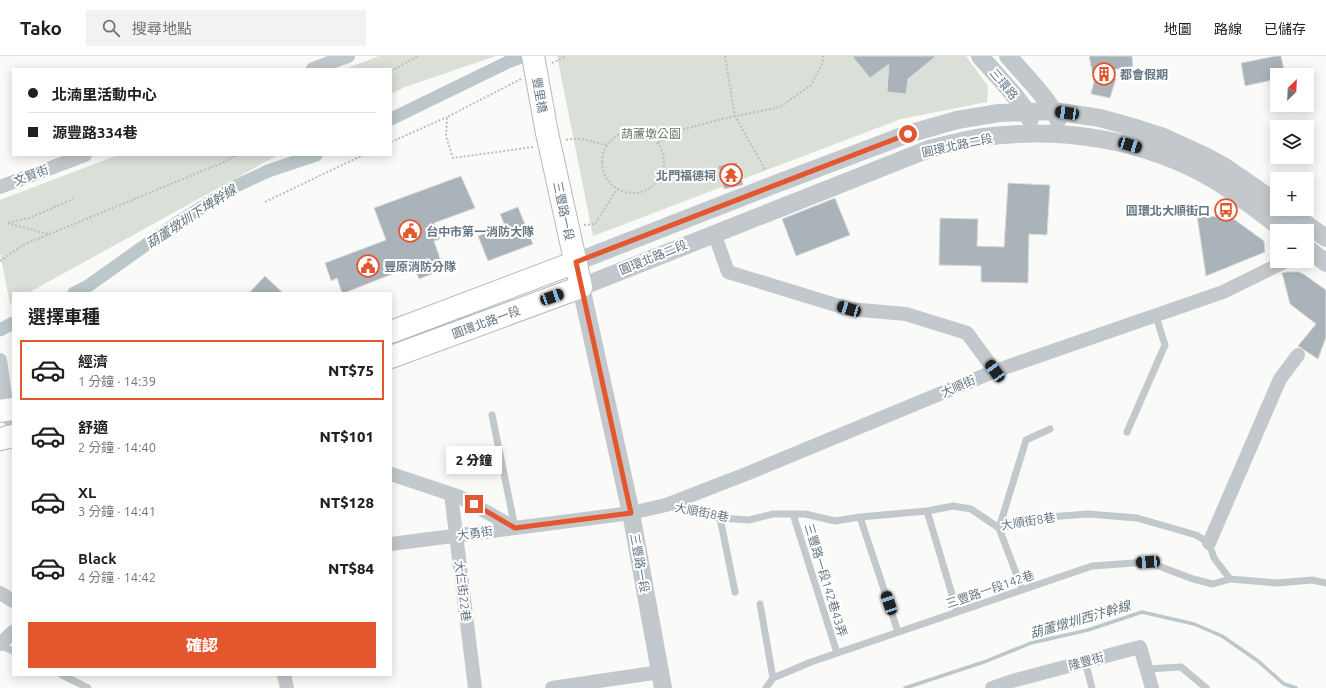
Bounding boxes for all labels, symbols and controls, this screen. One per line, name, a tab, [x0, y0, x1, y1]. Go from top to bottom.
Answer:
search box	[86, 10, 366, 46]
text: Tako	[20, 17, 62, 39]
icon: search	[100, 17, 122, 39]
text: 搜尋地點	[132, 20, 192, 37]
text: 地圖	[1164, 21, 1192, 37]
text: 路線	[1214, 21, 1242, 37]
text: 已儲存	[1264, 21, 1306, 37]
building icon: 都會假期	[1091, 61, 1117, 87]
street label: 三環路	[987, 66, 1021, 102]
place label: 都會假期	[1120, 68, 1168, 81]
north arrow	[1270, 68, 1314, 112]
map controls	[1270, 68, 1314, 268]
street label: 豐里橋	[530, 76, 550, 114]
text: 北湳里活動中心	[52, 86, 157, 103]
car	[1054, 105, 1080, 121]
button: layers	[1270, 120, 1314, 164]
text: 源豐路334巷	[52, 124, 137, 141]
route start	[899, 125, 917, 143]
park label: 葫蘆墩公園	[621, 127, 681, 140]
street label: 圓環北路二段	[920, 131, 994, 159]
car	[1117, 136, 1143, 154]
street label: 文賢街	[12, 162, 50, 188]
temple icon: 北門福德祠	[718, 162, 744, 188]
place label: 北門福德祠	[656, 169, 716, 182]
button: +	[1270, 172, 1314, 216]
street label: 三豐路一段	[551, 180, 577, 242]
water label: 葫蘆墩圳下埤幹線	[144, 181, 240, 250]
bus stop icon: 圓環北大順街口	[1213, 197, 1239, 223]
place label: 圓環北大順街口	[1126, 204, 1210, 217]
public building icon: 台中市第一消防大隊	[397, 218, 423, 244]
button: −	[1270, 224, 1314, 268]
place label: 台中市第一消防大隊	[426, 225, 534, 238]
street label: 圓環北路二段	[617, 237, 689, 277]
public building icon: 豐原消防分隊	[355, 253, 381, 279]
place label: 豐原消防分隊	[384, 260, 456, 273]
car	[539, 287, 565, 307]
car	[836, 300, 862, 318]
street label: 圓環北路一段	[450, 304, 522, 340]
text: 選擇車種	[28, 306, 100, 326]
icon: car	[30, 352, 66, 388]
text: 經濟	[78, 353, 108, 370]
car	[983, 358, 1007, 384]
text: NT$75	[328, 362, 374, 379]
street label: 大順街	[939, 373, 977, 399]
text: 1 分鐘 · 14:39	[78, 374, 156, 388]
icon: car	[30, 418, 66, 454]
text: 舒適	[78, 419, 108, 436]
text: NT$101	[320, 428, 374, 445]
text: 2 分鐘 · 14:40	[78, 440, 156, 454]
callout: 2 分鐘	[446, 446, 502, 474]
text: 2 分鐘	[456, 453, 492, 467]
icon: car	[30, 484, 66, 520]
text: XL	[78, 484, 96, 501]
text: NT$128	[320, 494, 374, 511]
route end	[465, 495, 483, 513]
street label: 大順街8巷	[674, 500, 730, 524]
text: 3 分鐘 · 14:41	[78, 504, 156, 518]
street label: 大順街8巷	[1000, 510, 1056, 532]
street label: 三豐路一段142巷43弄	[803, 522, 849, 638]
street label: 大勇街	[456, 524, 494, 542]
street label: 三豐路一段	[628, 532, 652, 594]
icon: car	[30, 550, 66, 586]
text: Black	[78, 550, 117, 567]
car	[1136, 555, 1160, 569]
text: NT$84	[328, 560, 374, 577]
street label: 大仁街22巷	[453, 560, 473, 622]
street label: 三豐路一段142巷	[944, 568, 1036, 610]
text: 4 分鐘 · 14:42	[78, 570, 156, 584]
car	[879, 590, 899, 616]
water label: 葫蘆燉圳西汴幹線	[1028, 597, 1134, 640]
button: 確認	[28, 622, 376, 668]
street label: 隆豐街	[1067, 650, 1105, 672]

